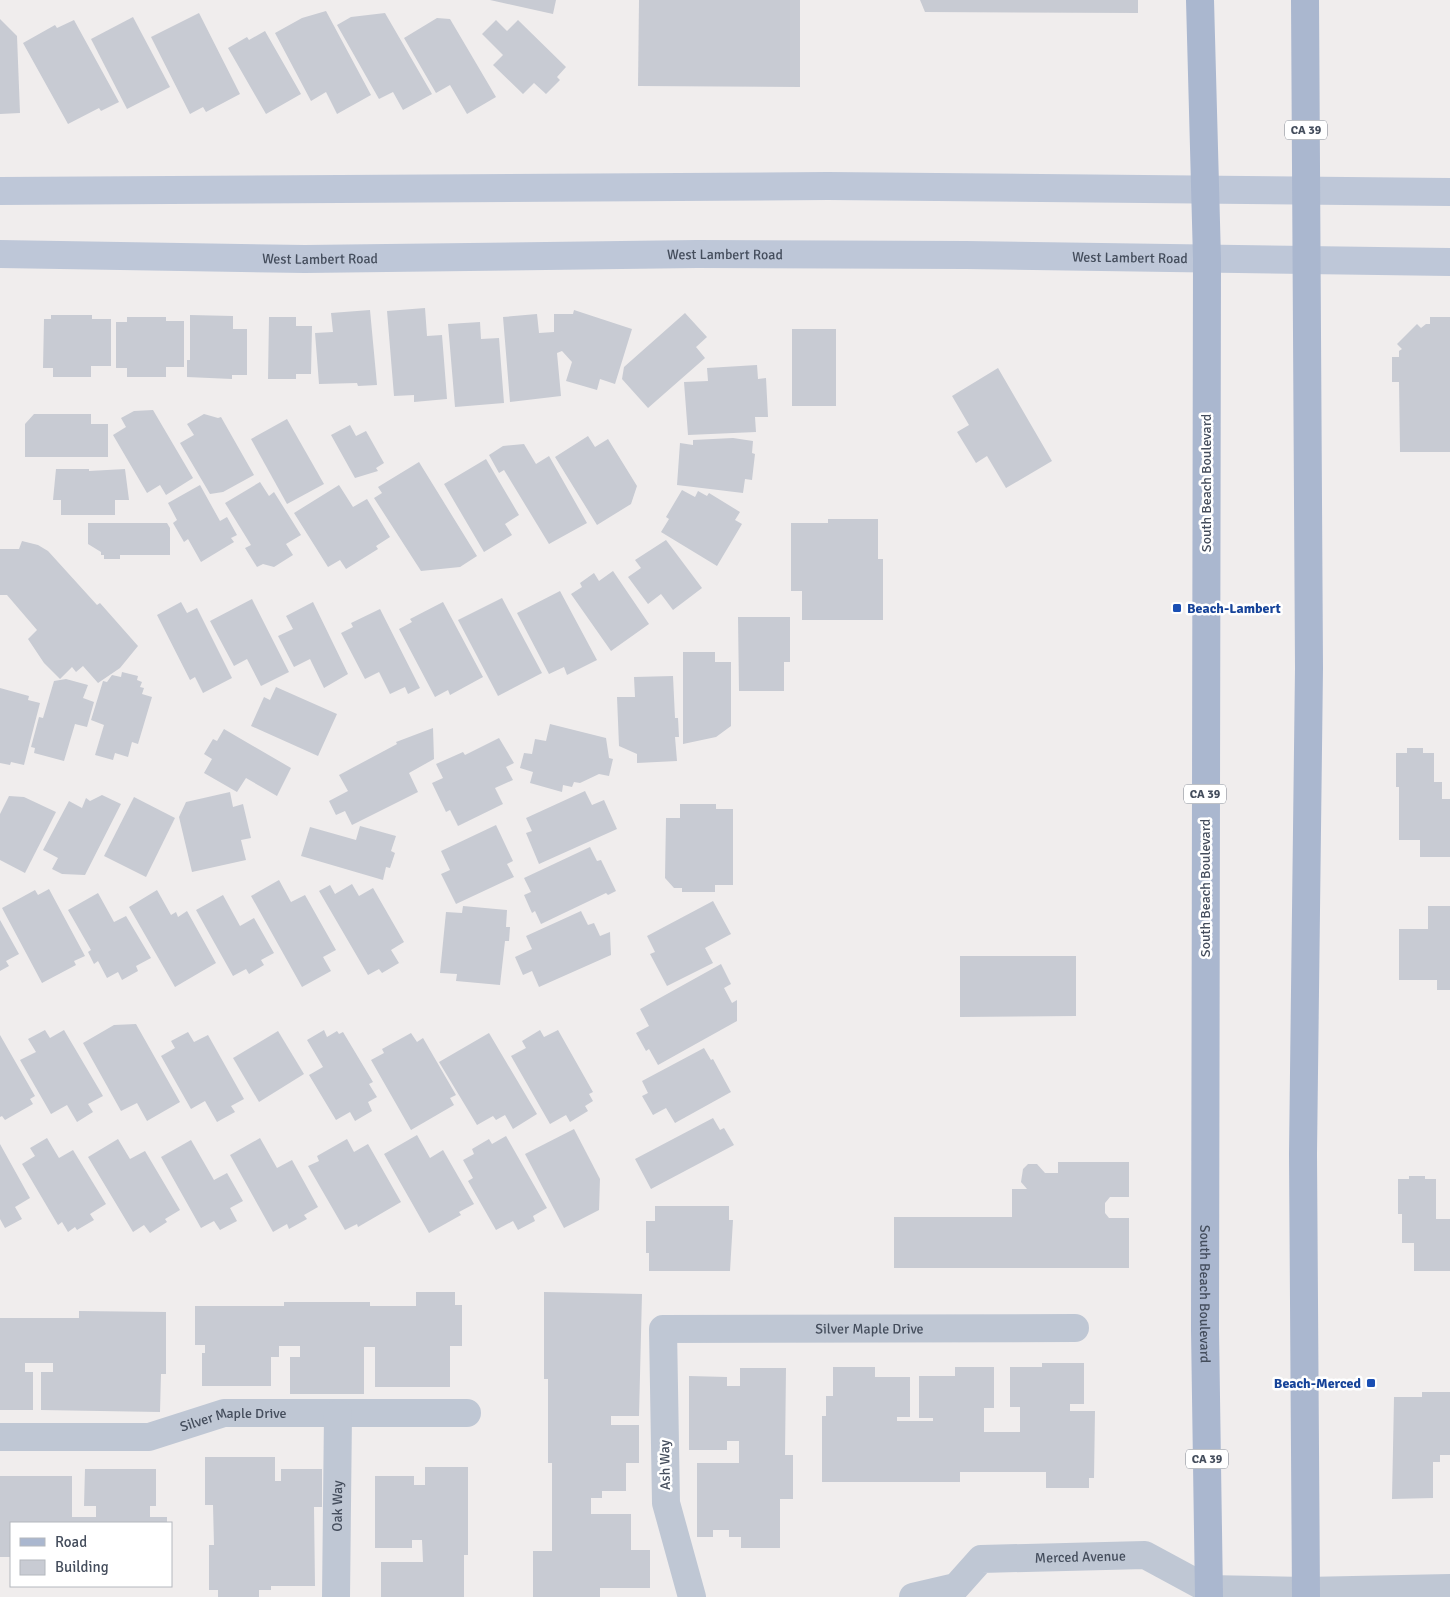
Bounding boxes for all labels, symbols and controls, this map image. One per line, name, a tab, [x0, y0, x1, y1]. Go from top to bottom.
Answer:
road number: CA 39	[1285, 120, 1327, 140]
street label: West Lambert Road	[667, 245, 783, 263]
street label: West Lambert Road	[1072, 248, 1188, 267]
street label: West Lambert Road	[262, 250, 378, 268]
street label: South Beach Boulevard	[1198, 414, 1215, 552]
place label: Beach-Lambert	[1187, 600, 1282, 617]
marker: Beach-Lambert	[1171, 602, 1183, 614]
road number: CA 39	[1184, 784, 1226, 804]
street label: South Beach Boulevard	[1197, 819, 1214, 957]
street label: South Beach Boulevard	[1196, 1225, 1214, 1363]
street label: Silver Maple Drive	[815, 1320, 924, 1337]
place label: Beach-Merced	[1274, 1375, 1361, 1392]
marker: Beach-Merced	[1365, 1377, 1377, 1389]
street label: Silver Maple Drive	[178, 1404, 286, 1435]
street label: Ash Way	[656, 1439, 674, 1490]
road number: CA 39	[1186, 1450, 1228, 1468]
street label: Oak Way	[328, 1480, 346, 1532]
legend	[10, 1522, 172, 1587]
text: Road	[55, 1533, 87, 1551]
street label: Merced Avenue	[1035, 1547, 1126, 1566]
text: Building	[55, 1558, 109, 1576]

